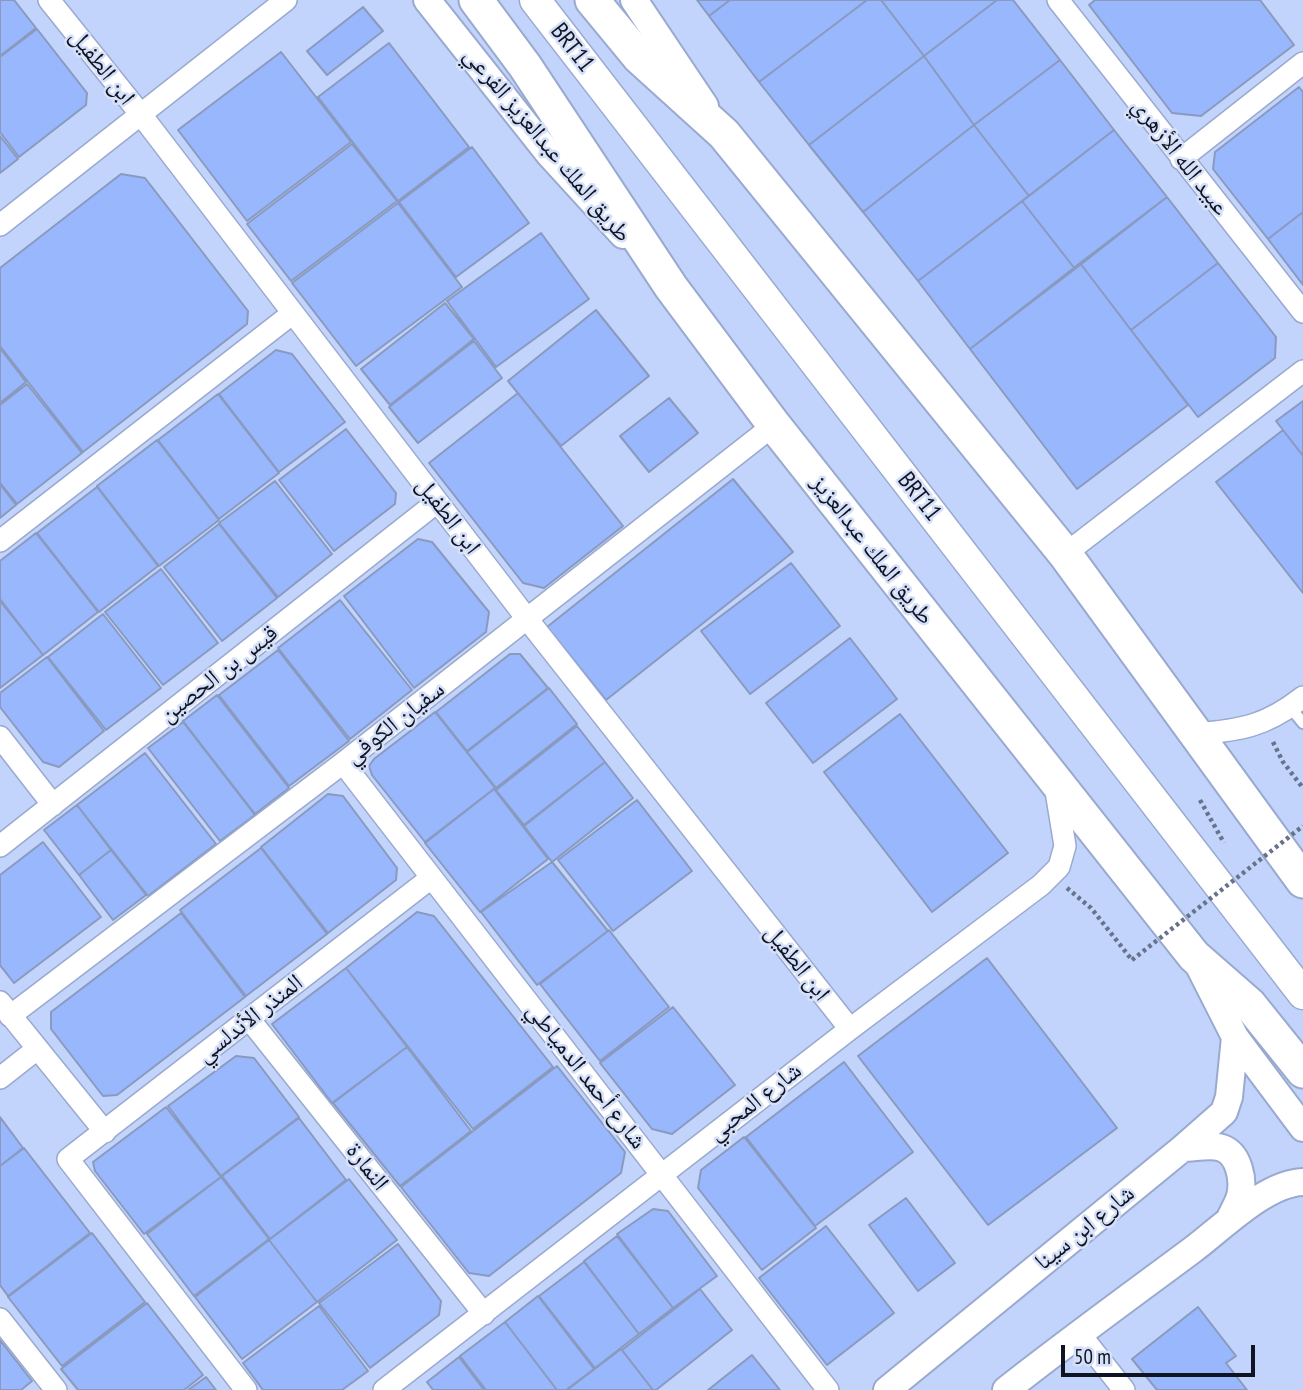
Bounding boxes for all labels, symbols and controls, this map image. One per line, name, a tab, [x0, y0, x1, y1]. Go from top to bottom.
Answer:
street label: BRT11	[544, 18, 600, 78]
street label: ابن الطفيل	[63, 23, 141, 111]
street label: طريق الملك عبدالعزيز الفرعي	[457, 42, 637, 248]
street label: عبيد الله الأزهري	[1125, 93, 1235, 221]
street label: BRT11	[891, 467, 947, 527]
street label: طريق الملك عبدالعزيز	[804, 469, 940, 631]
street label: ابن الطفيل	[410, 472, 486, 560]
street label: قيس بن الحصين	[154, 619, 284, 729]
street label: سفيان الكوفي	[339, 675, 451, 771]
street label: ابن الطفيل	[758, 919, 836, 1007]
street label: المنذر الأندلسي	[191, 969, 309, 1069]
street label: شارع أحمد الدمياطي	[520, 997, 652, 1155]
street label: شارع المحبي	[702, 1057, 808, 1147]
street label: النمارة	[339, 1137, 395, 1197]
street label: شارع ابن سينا	[1029, 1179, 1141, 1277]
scale bar	[1065, 1330, 1259, 1374]
text: 50 m	[1074, 1343, 1111, 1370]

